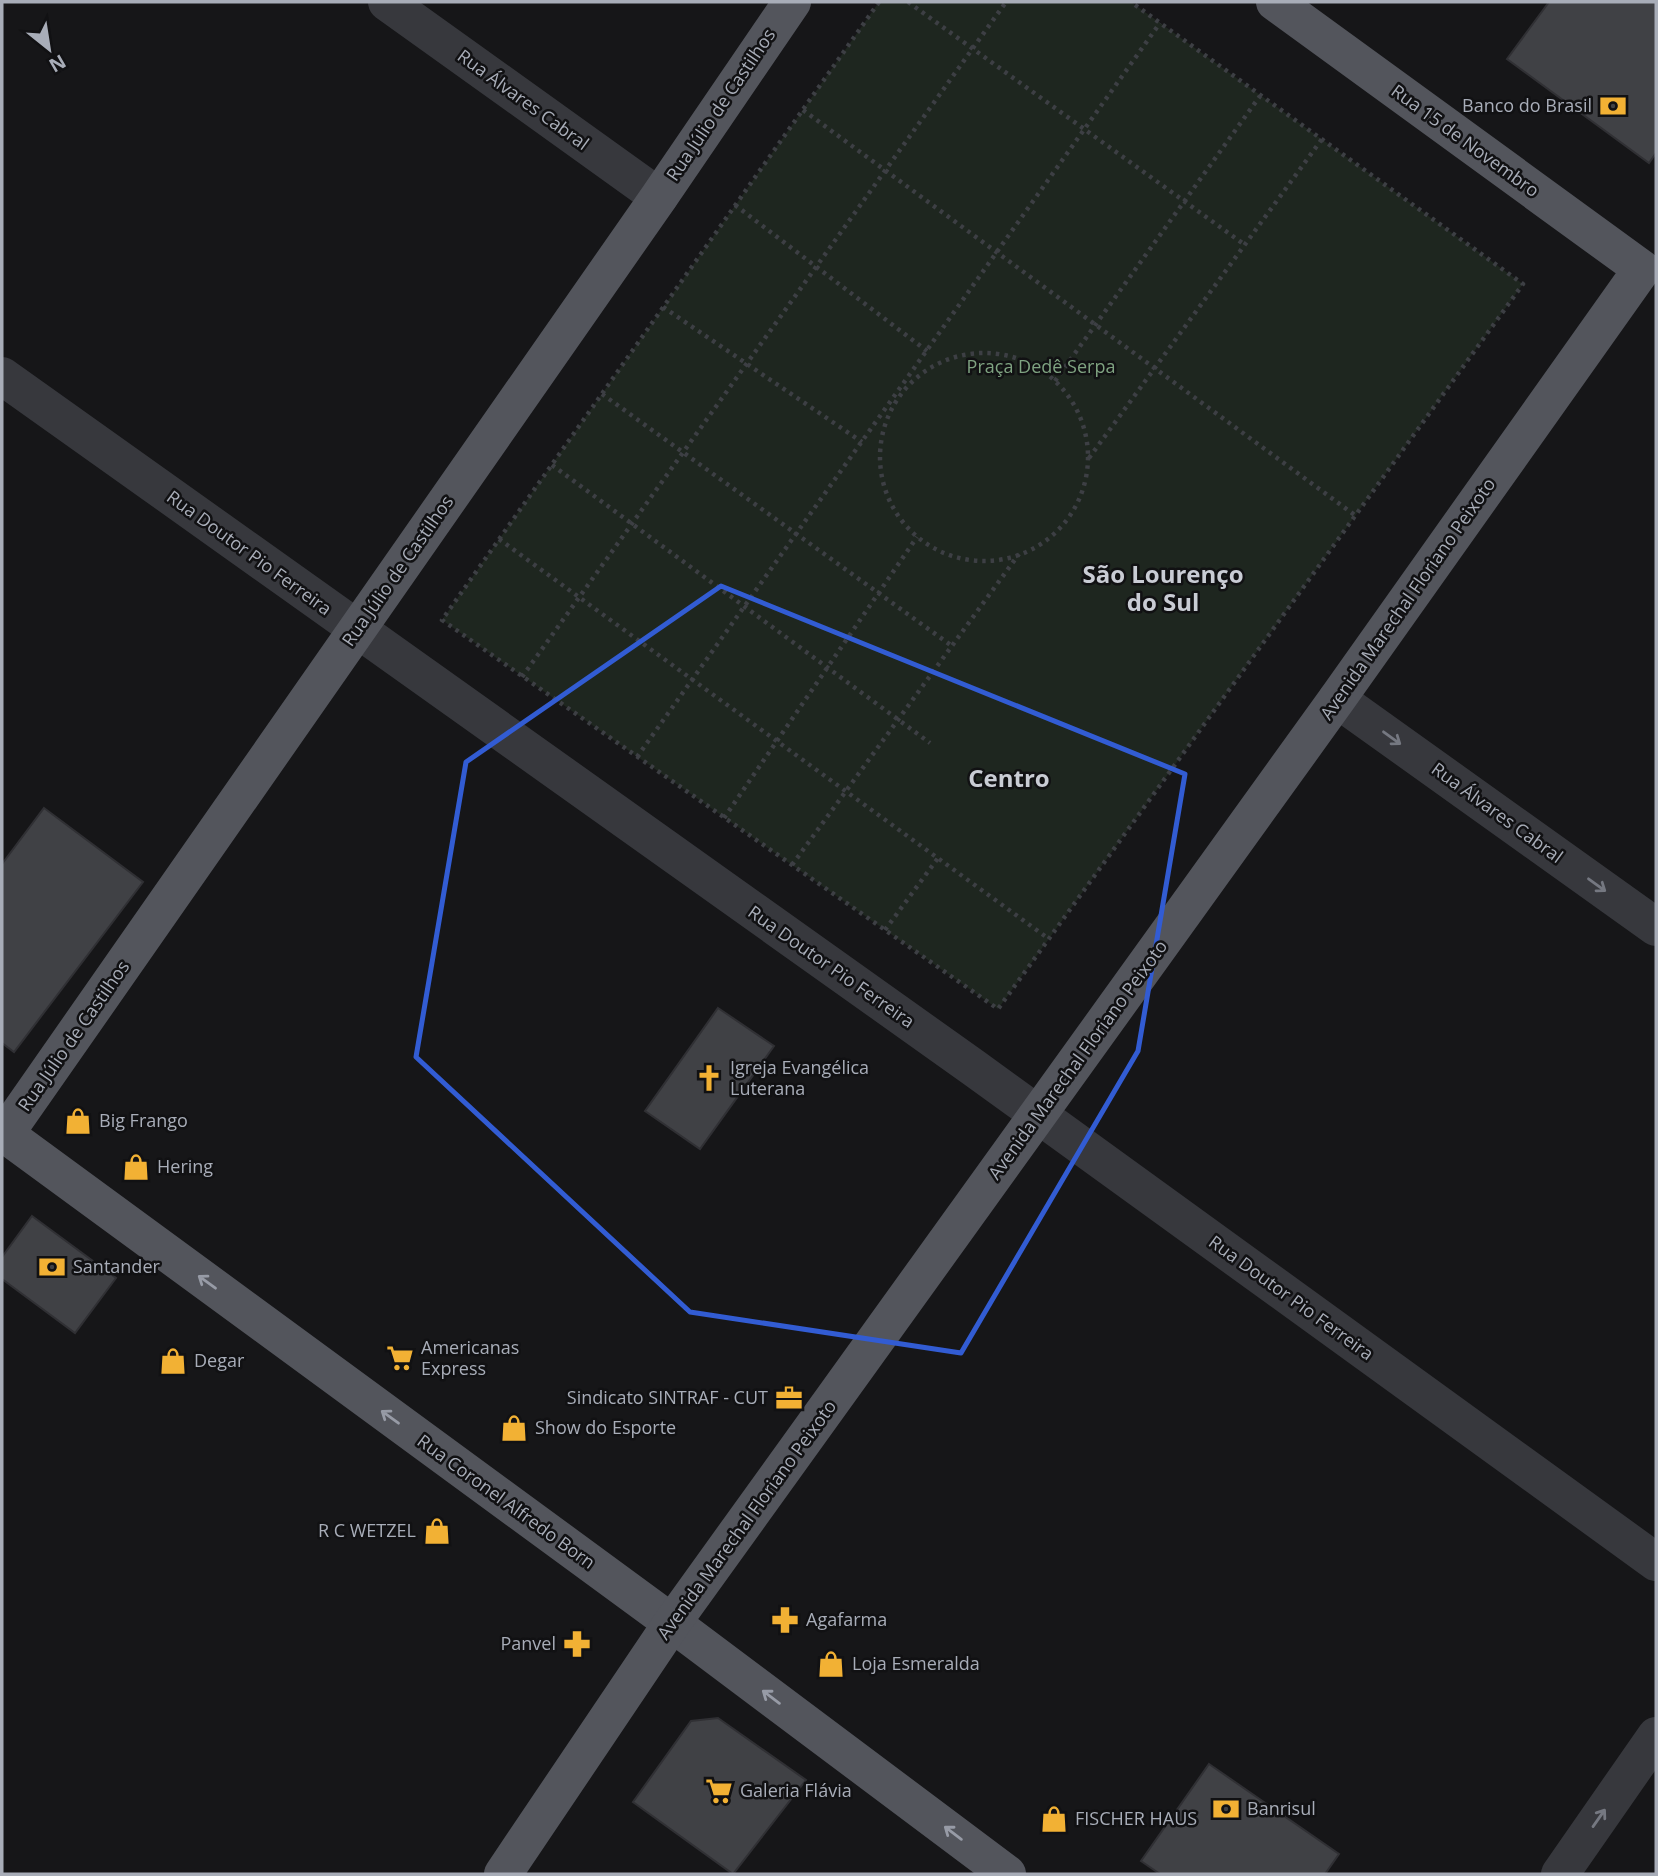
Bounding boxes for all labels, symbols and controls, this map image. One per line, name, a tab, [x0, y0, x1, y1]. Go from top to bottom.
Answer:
north arrow	[14, 14, 84, 84]
street label: Rua Júlio de Castilhos	[660, 24, 780, 185]
street label: Rua Álvares Cabral	[453, 43, 594, 155]
text: N	[44, 49, 71, 79]
street label: Rua 15 de Novembro	[1387, 78, 1544, 202]
bank icon: Banco do Brasil	[1598, 91, 1628, 121]
place label: Banco do Brasil	[1462, 93, 1592, 117]
park label: Praça Dedê Serpa	[967, 354, 1115, 378]
street label: Avenida Marechal Floriano Peixoto	[1314, 473, 1500, 724]
street label: Rua Doutor Pio Ferreira	[162, 484, 337, 620]
street label: Rua Júlio de Castilhos	[336, 490, 458, 651]
district label: São Lourenço do Sul	[1082, 557, 1244, 618]
one-way arrow	[1382, 731, 1401, 745]
street label: Rua Álvares Cabral	[1427, 756, 1568, 868]
district label: Centro	[968, 761, 1050, 794]
one-way arrow	[1587, 878, 1606, 892]
street label: Rua Doutor Pio Ferreira	[744, 900, 920, 1033]
street label: Avenida Marechal Floriano Peixoto	[982, 935, 1172, 1184]
street label: Rua Júlio de Castilhos	[12, 955, 134, 1116]
place label: Igreja Evangélica Luterana	[730, 1055, 869, 1100]
church icon: Igreja Evangélica Luterana	[694, 1063, 724, 1093]
shop icon: Big Frango	[63, 1106, 93, 1136]
place label: Big Frango	[99, 1108, 188, 1132]
shop icon: Hering	[121, 1152, 151, 1182]
place label: Hering	[157, 1154, 213, 1178]
street label: Rua Doutor Pio Ferreira	[1204, 1229, 1379, 1365]
bank icon: Santander	[37, 1252, 67, 1282]
place label: Santander	[73, 1254, 160, 1278]
one-way arrow	[198, 1275, 216, 1290]
place label: Americanas Express	[421, 1335, 519, 1380]
supermarket icon: Americanas Express	[385, 1343, 415, 1373]
shop icon: Degar	[158, 1346, 188, 1376]
place label: Degar	[194, 1348, 245, 1372]
office icon: Sindicato SINTRAF - CUT	[774, 1383, 804, 1413]
place label: Sindicato SINTRAF - CUT	[567, 1385, 768, 1409]
street label: Avenida Marechal Floriano Peixoto	[651, 1395, 841, 1644]
one-way arrow	[381, 1410, 400, 1424]
shop icon: Show do Esporte	[499, 1413, 529, 1443]
place label: Show do Esporte	[535, 1415, 676, 1439]
street label: Rua Coronel Alfredo Born	[413, 1428, 600, 1574]
shop icon: R C WETZEL	[422, 1516, 452, 1546]
place label: R C WETZEL	[318, 1518, 416, 1542]
pharmacy icon: Agafarma	[770, 1605, 800, 1635]
place label: Agafarma	[806, 1607, 887, 1631]
pharmacy icon: Panvel	[562, 1629, 592, 1659]
place label: Panvel	[500, 1631, 556, 1655]
shop icon: Loja Esmeralda	[816, 1649, 846, 1679]
place label: Loja Esmeralda	[852, 1651, 980, 1675]
one-way arrow	[761, 1690, 780, 1705]
supermarket icon: Galeria Flávia	[704, 1776, 734, 1806]
place label: Galeria Flávia	[740, 1778, 852, 1802]
bank icon: Banrisul	[1211, 1794, 1241, 1824]
place label: Banrisul	[1247, 1796, 1316, 1820]
shop icon: FISCHER HAUS	[1039, 1804, 1069, 1834]
place label: FISCHER HAUS	[1075, 1806, 1197, 1830]
one-way arrow	[1592, 1809, 1606, 1828]
one-way arrow	[944, 1826, 962, 1841]

